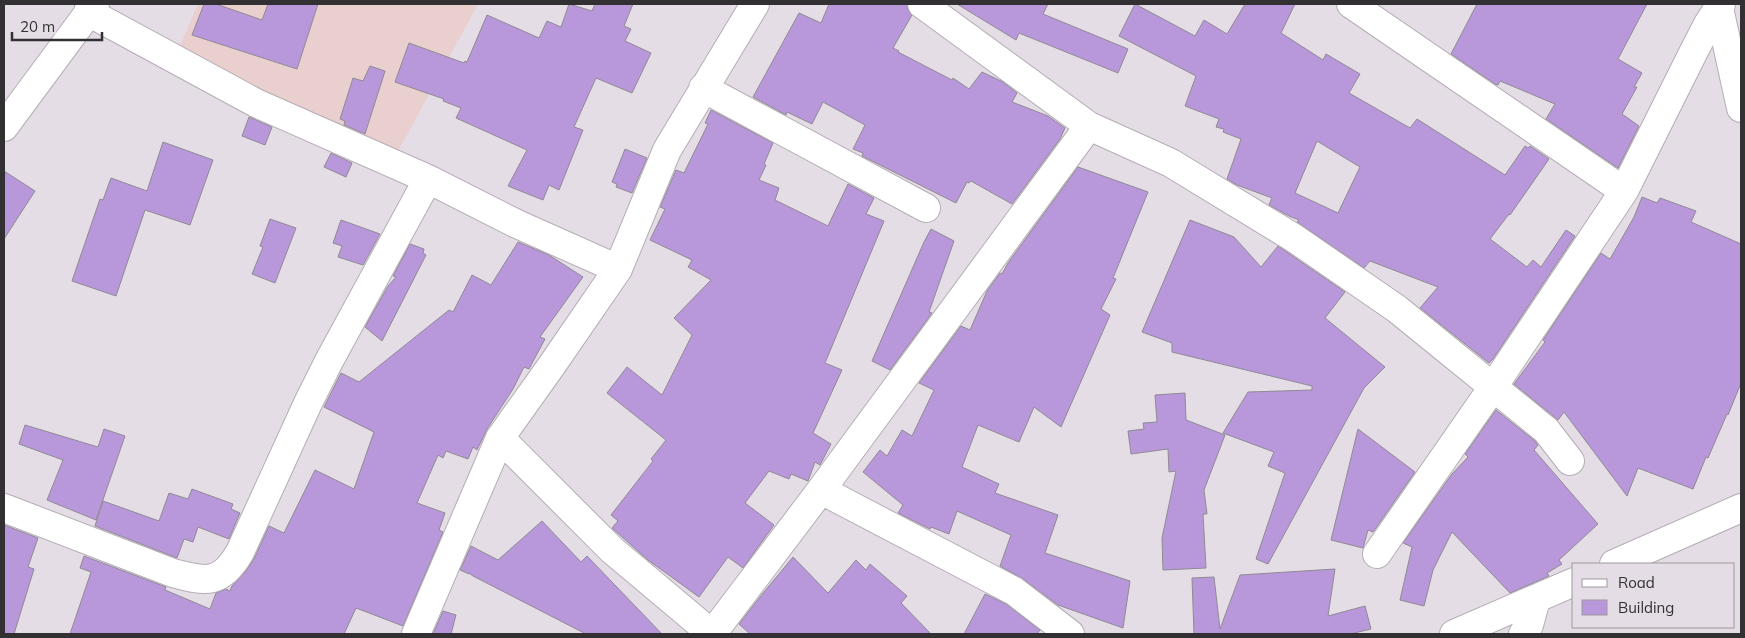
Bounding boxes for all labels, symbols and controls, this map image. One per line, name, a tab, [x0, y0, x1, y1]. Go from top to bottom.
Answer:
scale bar	[12, 10, 102, 42]
text: 20 m	[20, 17, 55, 36]
legend	[1572, 563, 1735, 628]
text: Road	[1618, 573, 1655, 592]
text: Building	[1618, 598, 1674, 617]

